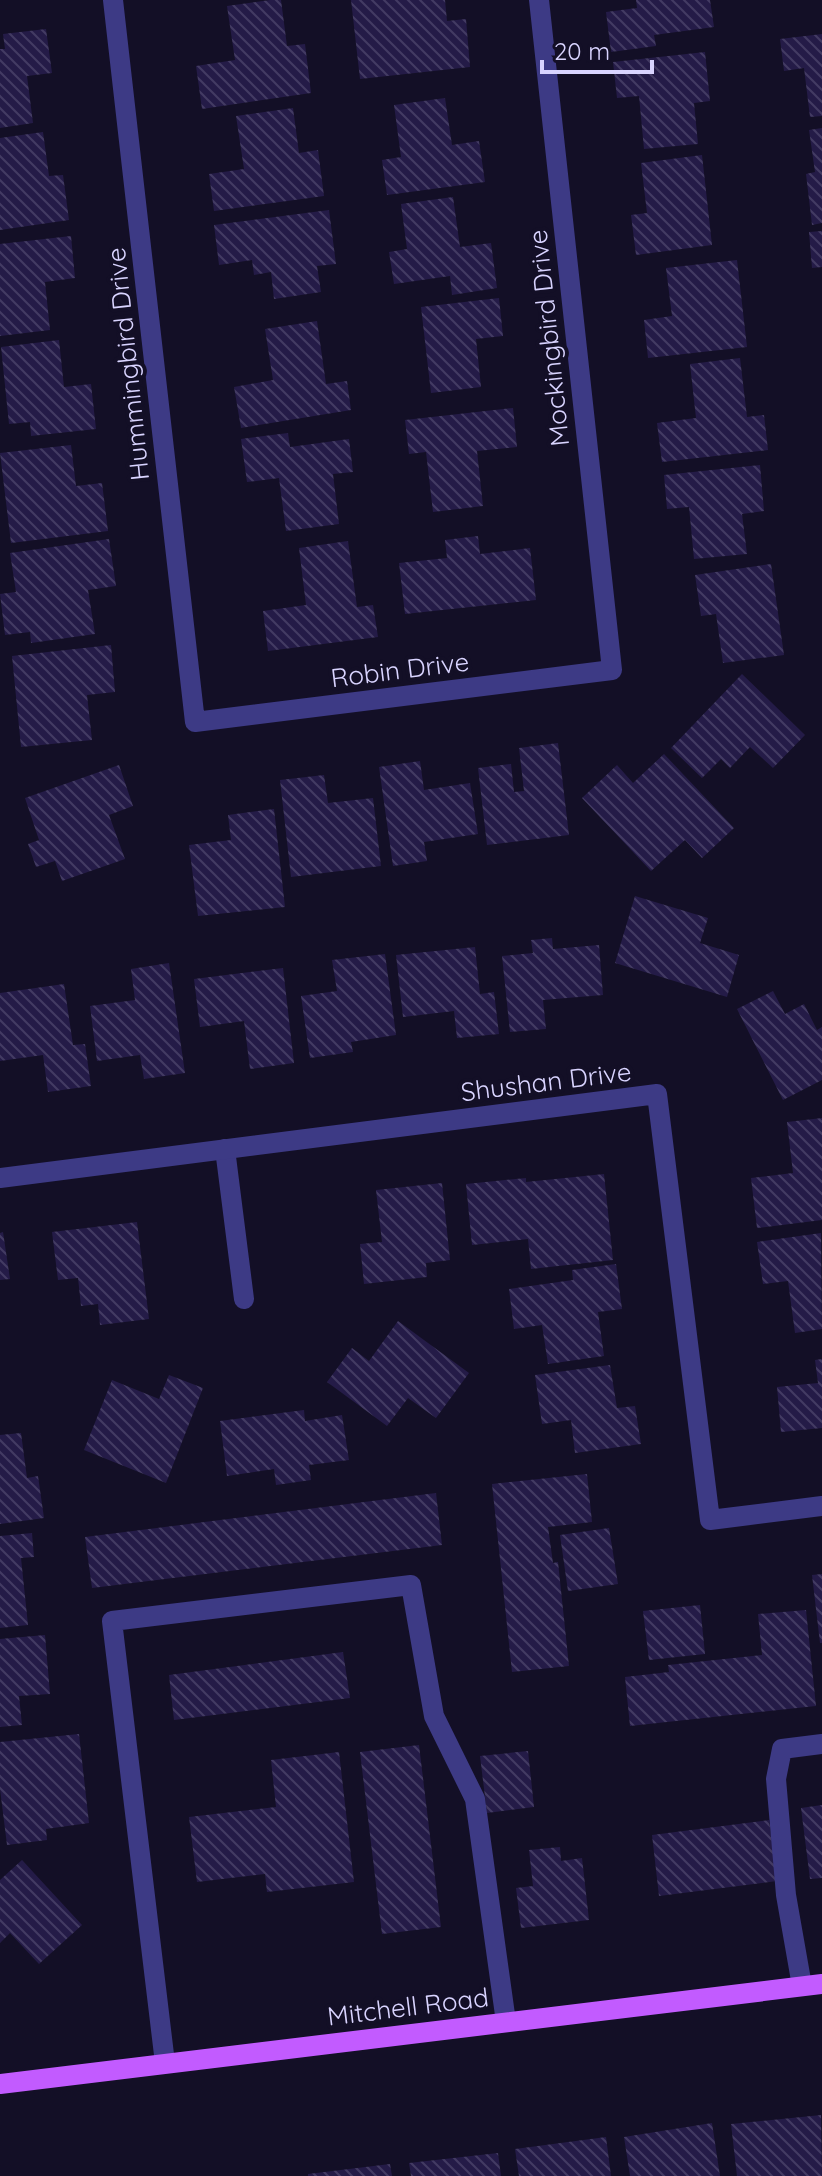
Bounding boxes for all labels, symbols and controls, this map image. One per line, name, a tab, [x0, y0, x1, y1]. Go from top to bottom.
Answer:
scale bar	[542, 24, 652, 74]
text: 20 m	[554, 36, 610, 66]
street label: Mockingbird Drive	[521, 228, 576, 448]
street label: Hummingbird Drive	[99, 246, 156, 482]
street label: Robin Drive	[329, 645, 471, 694]
street label: Shushan Drive	[459, 1055, 633, 1108]
street label: Mitchell Road	[325, 1980, 490, 2033]

